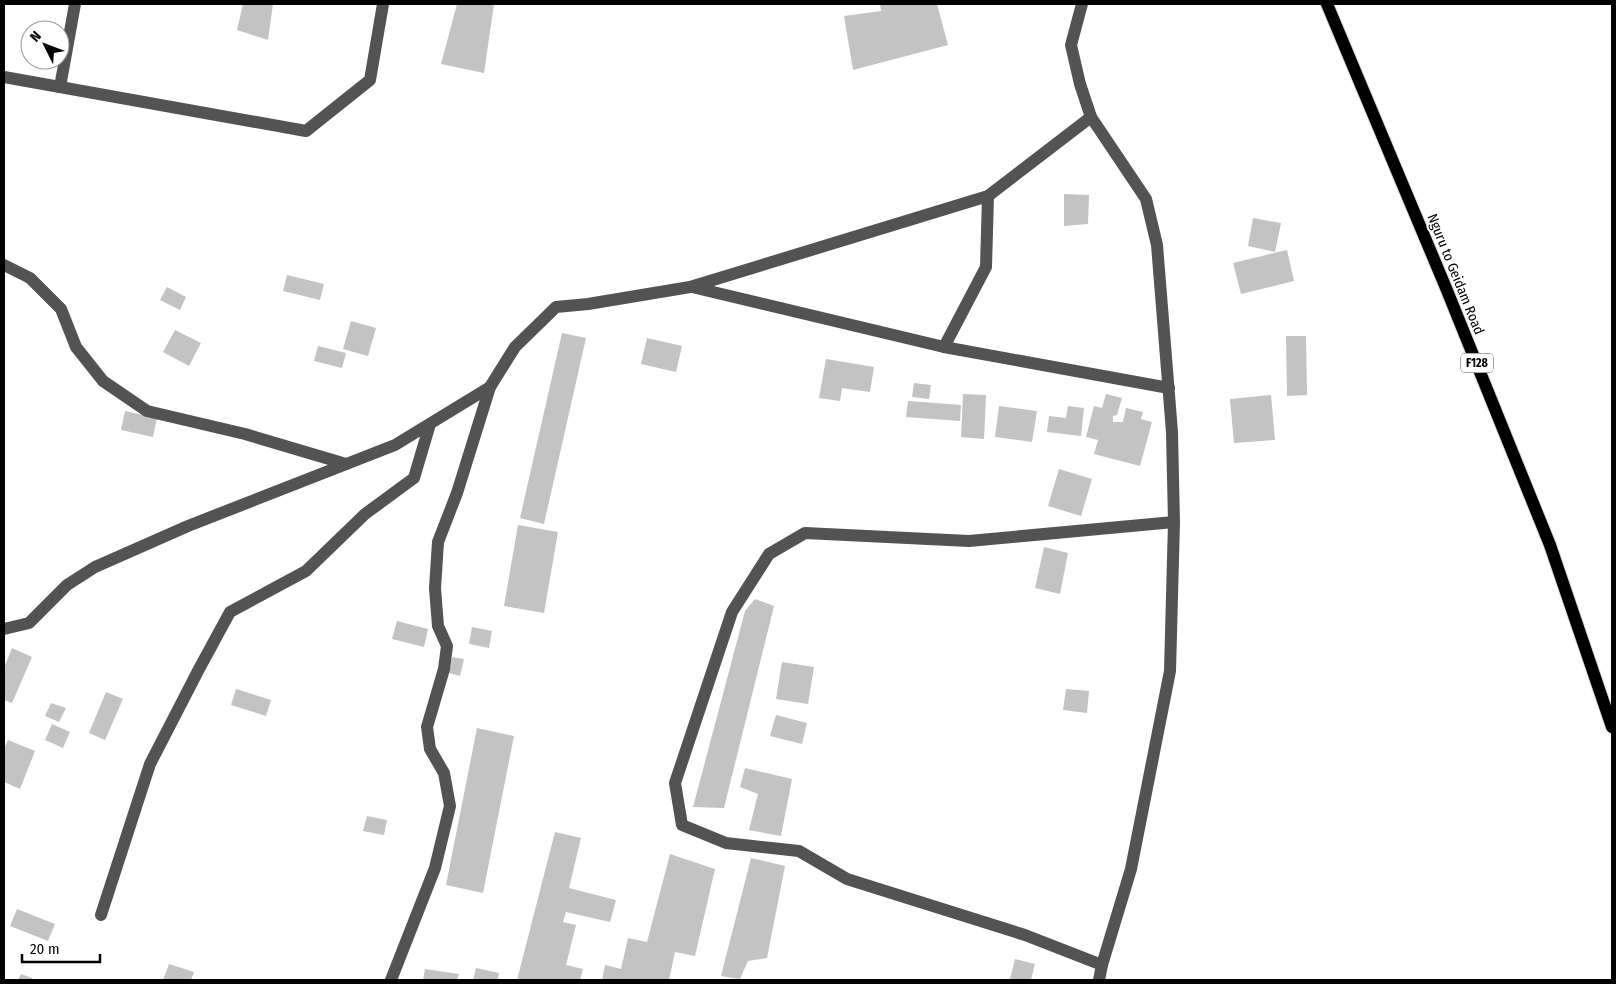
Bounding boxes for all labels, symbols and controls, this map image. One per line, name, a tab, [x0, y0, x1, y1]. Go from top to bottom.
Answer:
north arrow	[20, 20, 70, 70]
text: N	[27, 28, 45, 45]
street label: Nguru to Geidam Road	[1424, 211, 1488, 337]
road number: F128	[1461, 353, 1493, 372]
scale bar	[22, 932, 100, 964]
text: 20 m	[30, 940, 60, 958]

